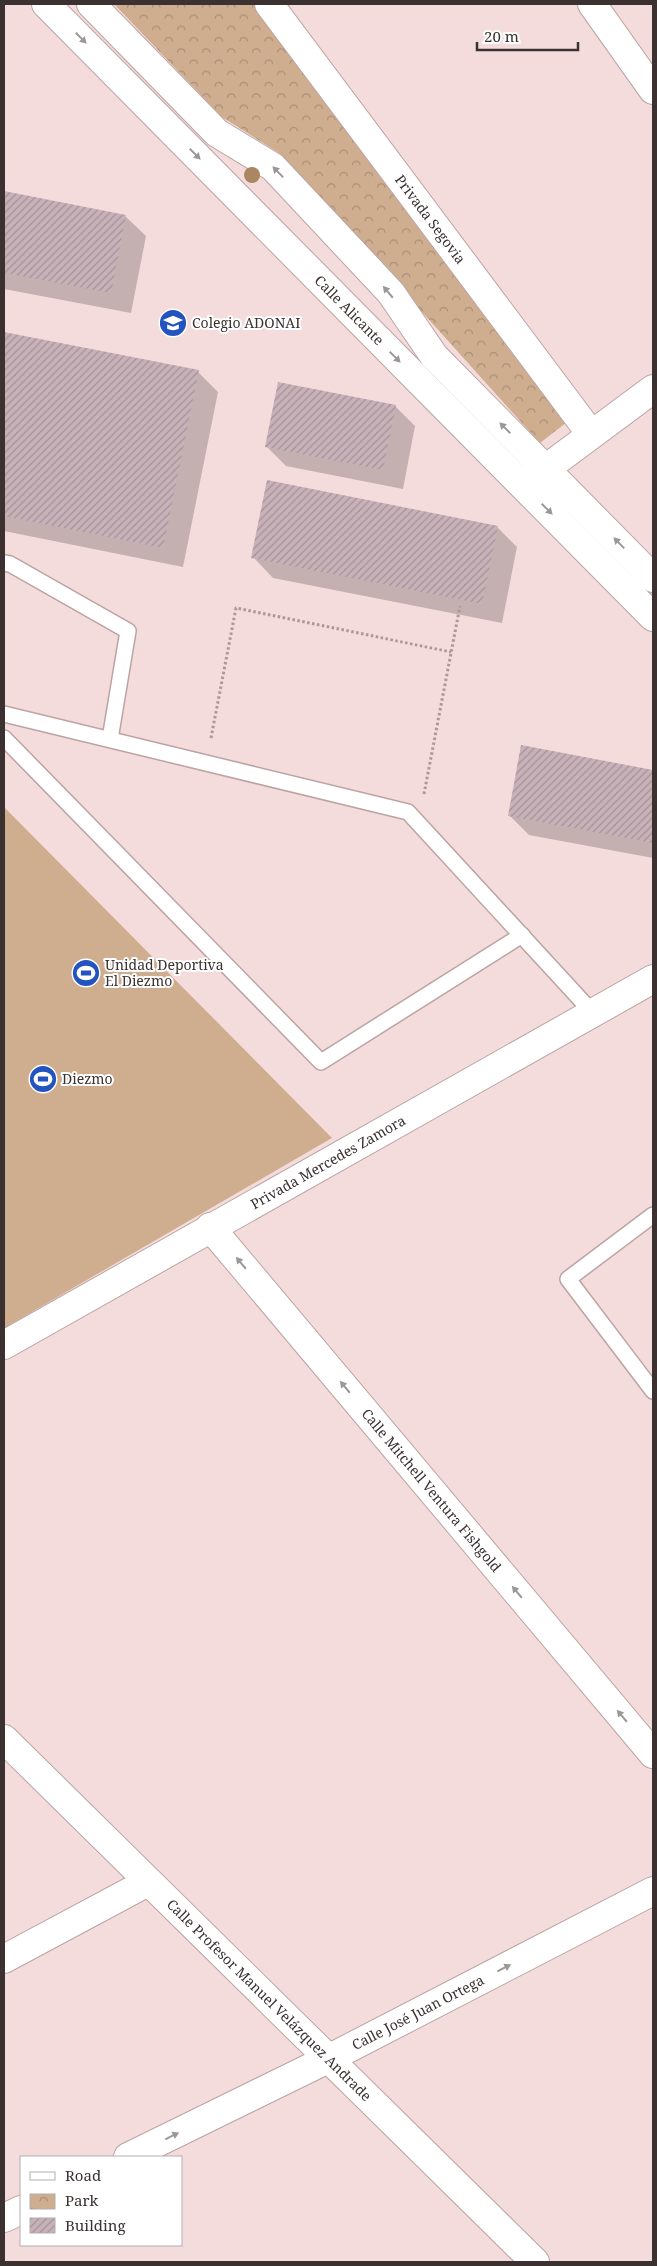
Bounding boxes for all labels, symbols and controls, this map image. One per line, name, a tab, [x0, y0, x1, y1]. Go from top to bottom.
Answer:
scale bar	[477, 20, 578, 52]
text: 20 m	[484, 26, 519, 46]
one-way arrow	[75, 32, 87, 44]
one-way arrow	[189, 148, 201, 160]
one-way arrow	[272, 167, 284, 179]
street label: Privada Segovia	[391, 171, 470, 268]
street label: Calle Alicante	[311, 271, 388, 349]
one-way arrow	[383, 285, 394, 298]
school or university icon: Colegio ADONAI	[158, 308, 188, 338]
place label: Colegio ADONAI	[192, 313, 300, 332]
one-way arrow	[389, 350, 401, 362]
one-way arrow	[499, 422, 511, 434]
one-way arrow	[541, 503, 553, 515]
one-way arrow	[613, 538, 625, 550]
place label: Unidad Deportiva El Diezmo	[105, 955, 224, 990]
sports icon: Unidad Deportiva El Diezmo	[71, 958, 101, 988]
sports icon: Diezmo	[28, 1064, 58, 1094]
place label: Diezmo	[62, 1069, 113, 1088]
street label: Privada Mercedes Zamora	[247, 1110, 409, 1213]
one-way arrow	[235, 1257, 246, 1270]
one-way arrow	[340, 1381, 351, 1394]
street label: Calle Mitchell Ventura Fishgold	[358, 1404, 506, 1576]
one-way arrow	[512, 1586, 523, 1599]
one-way arrow	[616, 1711, 628, 1723]
street label: Calle Profesor Manuel Velázquez Andrade	[163, 1895, 376, 2105]
one-way arrow	[497, 1964, 511, 1972]
street label: Calle José Juan Ortega	[348, 1970, 487, 2054]
one-way arrow	[164, 2132, 179, 2140]
legend	[20, 2156, 182, 2246]
text: Road	[65, 2165, 101, 2185]
text: Park	[65, 2190, 99, 2210]
text: Building	[65, 2215, 126, 2235]

